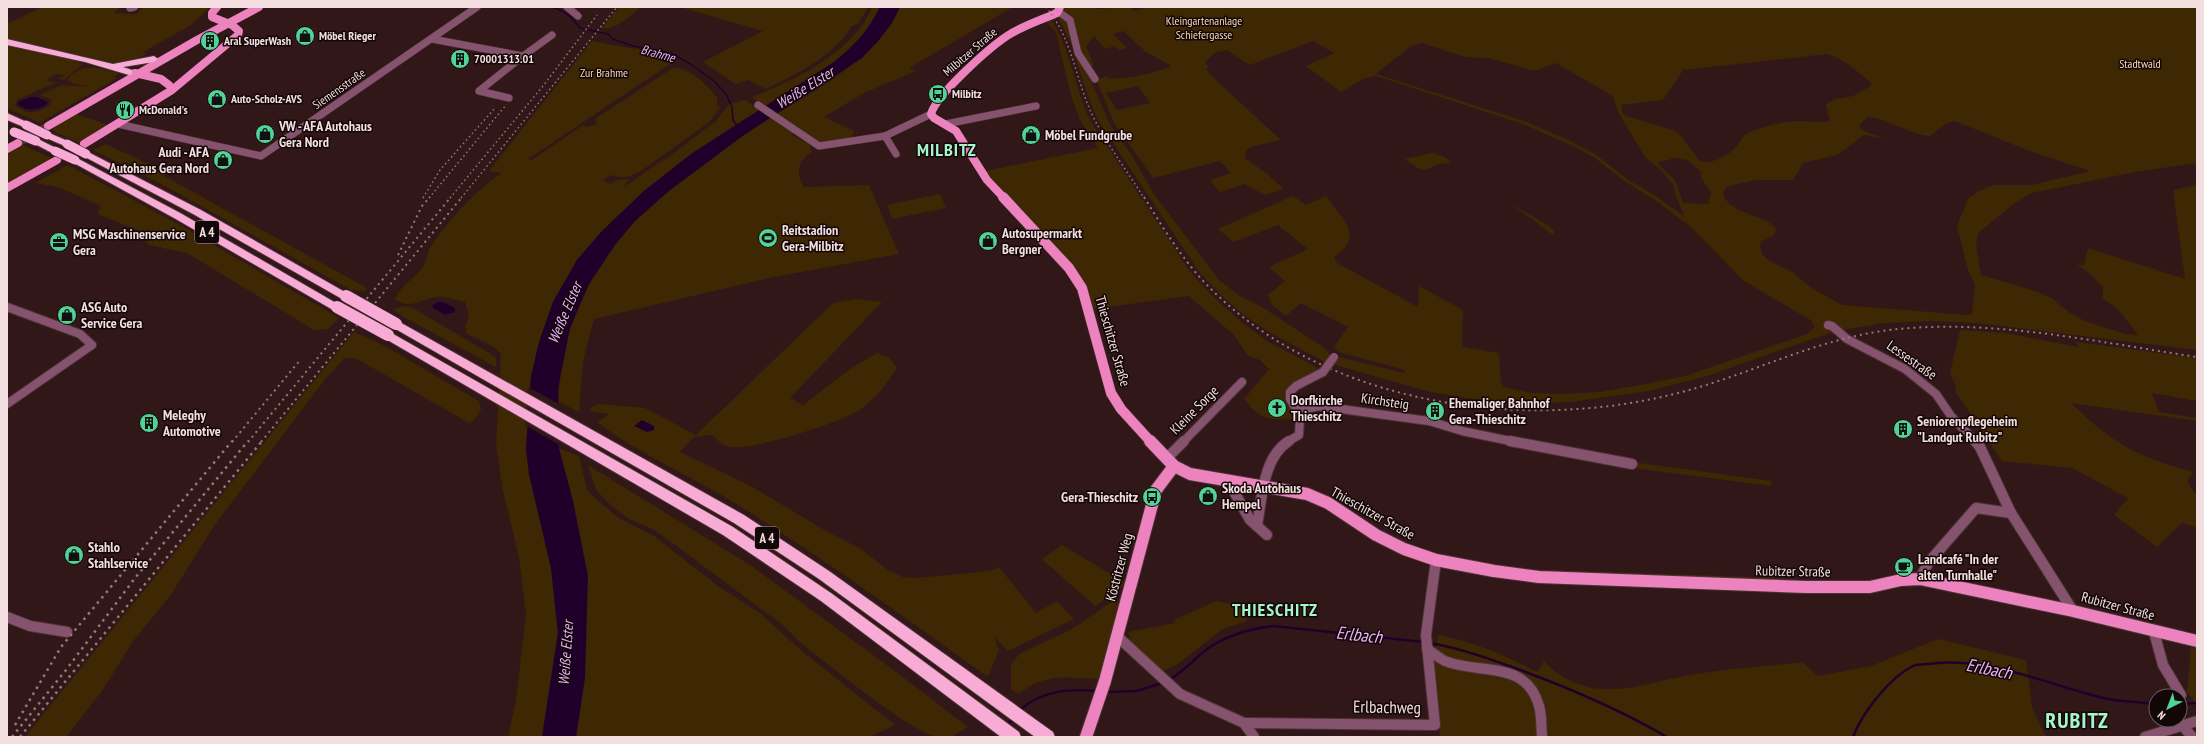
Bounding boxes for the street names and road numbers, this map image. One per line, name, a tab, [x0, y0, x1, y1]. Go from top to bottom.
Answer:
street label: Milbitzer Straße	[940, 24, 1000, 79]
street label: Siemensstraße	[309, 65, 368, 112]
road number: A 4	[195, 221, 219, 243]
street label: Thieschitzer Straße	[1091, 294, 1135, 389]
street label: Lessestraße	[1884, 336, 1941, 384]
street label: Kleine Sorge	[1166, 382, 1222, 438]
street label: Kirchsteig	[1360, 389, 1410, 413]
street label: Thieschitzer Straße	[1328, 482, 1418, 544]
road number: A 4	[755, 527, 779, 549]
street label: Köstritzer Weg	[1101, 531, 1137, 603]
street label: Rubitzer Straße	[1755, 561, 1831, 581]
street label: Rubitzer Straße	[2079, 588, 2157, 624]
street label: Erlbachweg	[1353, 695, 1421, 719]

